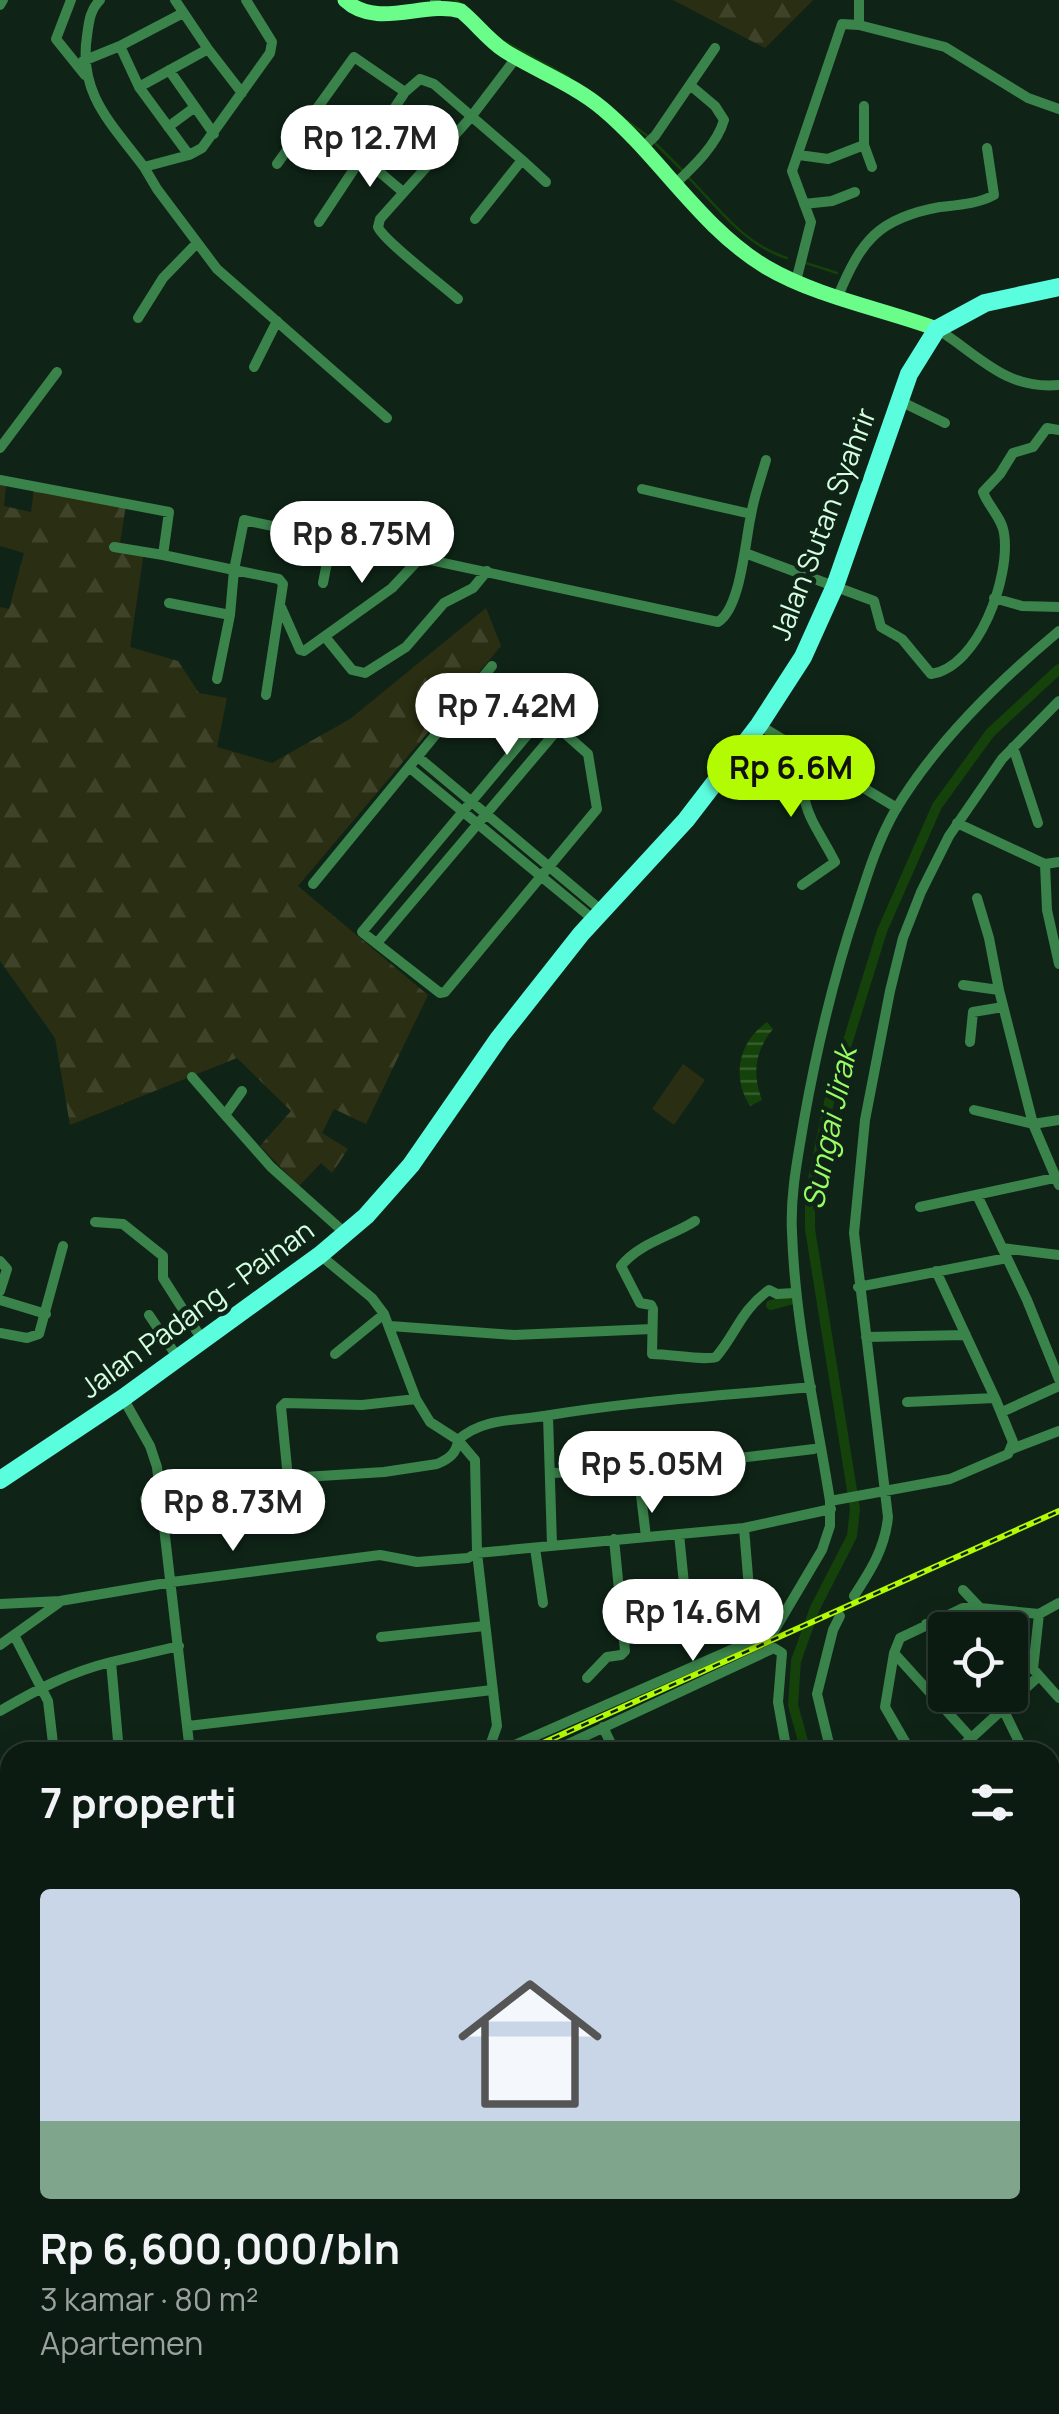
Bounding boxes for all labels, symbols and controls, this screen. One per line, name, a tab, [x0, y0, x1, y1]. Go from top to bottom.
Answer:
pin: Rp 12.7M	[267, 105, 473, 190]
text: Rp 12.7M	[303, 115, 437, 159]
street label: Jalan Sutan Syahrir	[760, 402, 884, 645]
pin: Rp 8.75M	[259, 501, 465, 586]
text: Rp 8.75M	[292, 511, 432, 555]
pin: Rp 7.42M	[404, 673, 610, 758]
text: Rp 7.42M	[437, 683, 577, 727]
pin: Rp 6.6M	[699, 735, 883, 820]
text: Rp 6.6M	[729, 745, 853, 789]
water label: Sungai Jirak	[791, 1039, 867, 1212]
street label: Jalan Padang - Painan	[72, 1210, 321, 1406]
pin: Rp 5.05M	[549, 1431, 755, 1516]
text: Rp 5.05M	[581, 1441, 723, 1485]
pin: Rp 8.73M	[130, 1469, 336, 1554]
text: Rp 8.73M	[163, 1479, 303, 1523]
pin: Rp 14.6M	[590, 1579, 796, 1664]
text: Rp 14.6M	[624, 1589, 762, 1633]
map controls	[928, 1612, 1028, 1712]
button: locate	[928, 1612, 1028, 1712]
text: 7 properti	[40, 1773, 237, 1831]
icon: filters	[965, 1775, 1020, 1830]
icon: home	[440, 1954, 620, 2134]
text: Rp 6,600,000/bln	[40, 2219, 400, 2277]
text: 3 kamar · 80 m²	[40, 2277, 259, 2321]
text: Apartemen	[40, 2321, 203, 2365]

